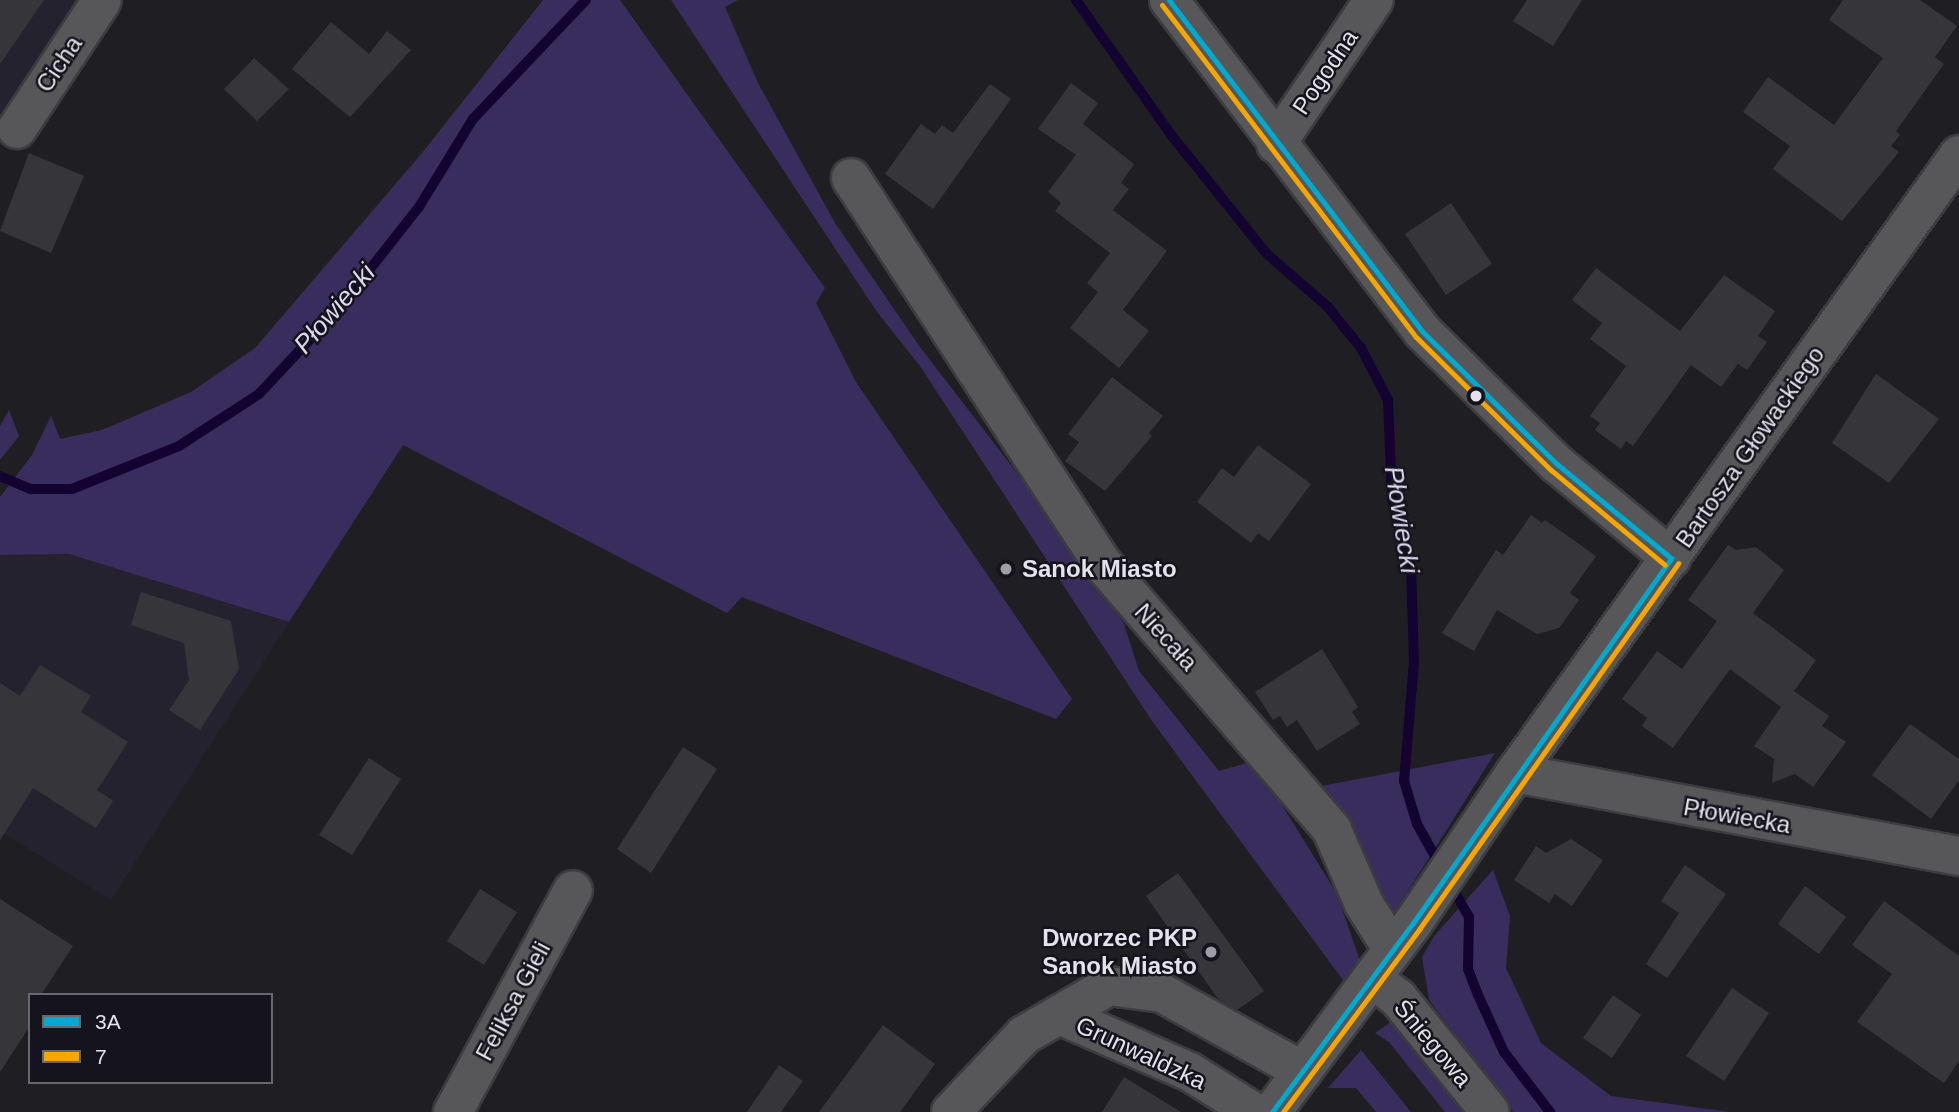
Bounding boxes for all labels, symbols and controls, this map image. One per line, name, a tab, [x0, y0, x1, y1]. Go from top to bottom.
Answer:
street label: Pogodna	[1286, 24, 1364, 120]
street label: Cicha	[30, 31, 88, 97]
water label: Płowiecki	[288, 258, 382, 360]
street label: Bartosza Głowackiego	[1670, 341, 1830, 553]
unlabelled marker	[1469, 389, 1483, 403]
water label: Płowiecki	[1377, 464, 1425, 576]
place label: Sanok Miasto	[1022, 555, 1177, 583]
marker: Sanok Miasto	[996, 559, 1016, 579]
street label: Niecała	[1129, 598, 1203, 676]
street label: Płowiecka	[1681, 792, 1793, 840]
place label: Dworzec PKP Sanok Miasto	[1042, 924, 1197, 980]
street label: Feliksa Gieli	[470, 937, 556, 1065]
marker: Dworzec PKP Sanok Miasto	[1203, 944, 1219, 960]
legend	[28, 993, 273, 1084]
street label: Śniegowa	[1388, 993, 1478, 1093]
text: 3A	[95, 1010, 121, 1033]
street label: Grunwaldzka	[1071, 1010, 1211, 1096]
text: 7	[95, 1045, 107, 1068]

